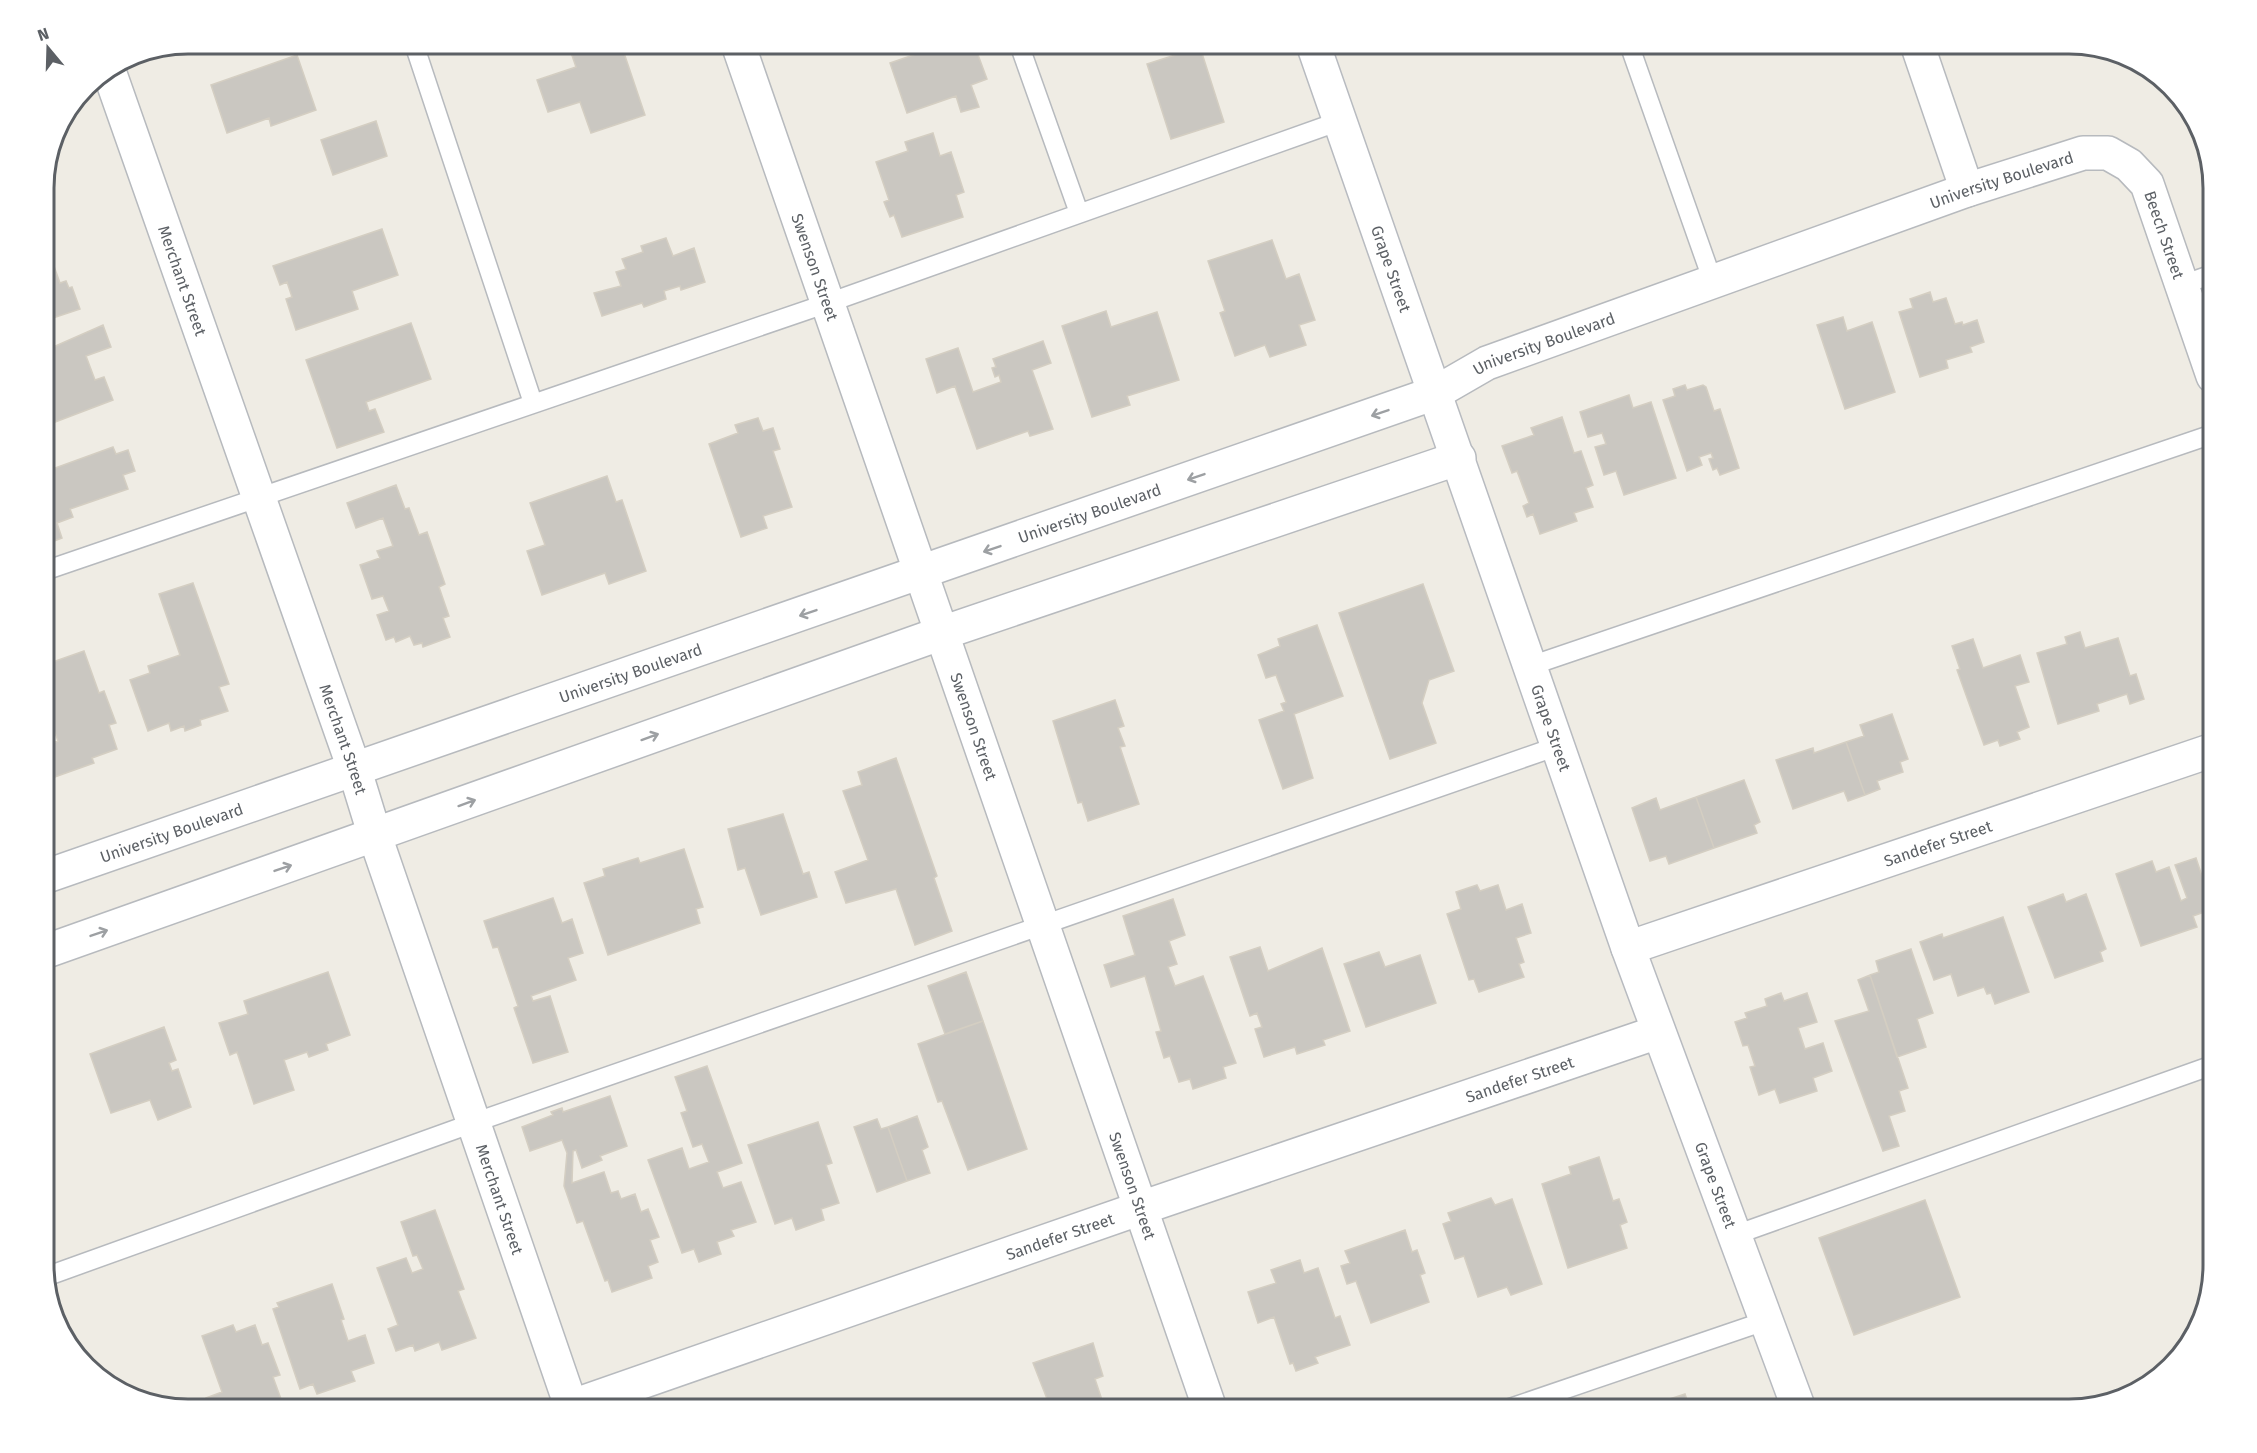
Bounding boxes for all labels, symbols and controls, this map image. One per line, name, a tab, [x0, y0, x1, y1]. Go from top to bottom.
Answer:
north arrow	[18, 18, 78, 78]
text: N	[35, 24, 51, 45]
street label: University Boulevard	[1927, 147, 2076, 212]
street label: Beech Street	[2141, 188, 2189, 282]
street label: Swenson Street	[788, 211, 843, 323]
street label: Merchant Street	[154, 223, 211, 338]
street label: Grape Street	[1367, 223, 1415, 315]
street label: University Boulevard	[1469, 308, 1617, 379]
one-way arrow	[1371, 408, 1390, 419]
one-way arrow	[1187, 473, 1206, 484]
street label: University Boulevard	[1016, 480, 1164, 547]
one-way arrow	[983, 545, 1002, 556]
one-way arrow	[799, 609, 818, 620]
street label: University Boulevard	[557, 639, 705, 707]
street label: Swenson Street	[947, 670, 1001, 783]
street label: Merchant Street	[316, 681, 371, 797]
street label: Grape Street	[1527, 682, 1575, 774]
one-way arrow	[640, 731, 659, 742]
one-way arrow	[457, 797, 476, 808]
street label: University Boulevard	[97, 799, 246, 866]
street label: Sandefer Street	[1881, 816, 1995, 870]
one-way arrow	[273, 862, 292, 873]
one-way arrow	[89, 927, 108, 938]
street label: Sandefer Street	[1463, 1052, 1576, 1106]
street label: Swenson Street	[1105, 1130, 1160, 1242]
street label: Grape Street	[1691, 1139, 1741, 1231]
street label: Merchant Street	[472, 1141, 528, 1257]
street label: Sandefer Street	[1003, 1209, 1116, 1264]

